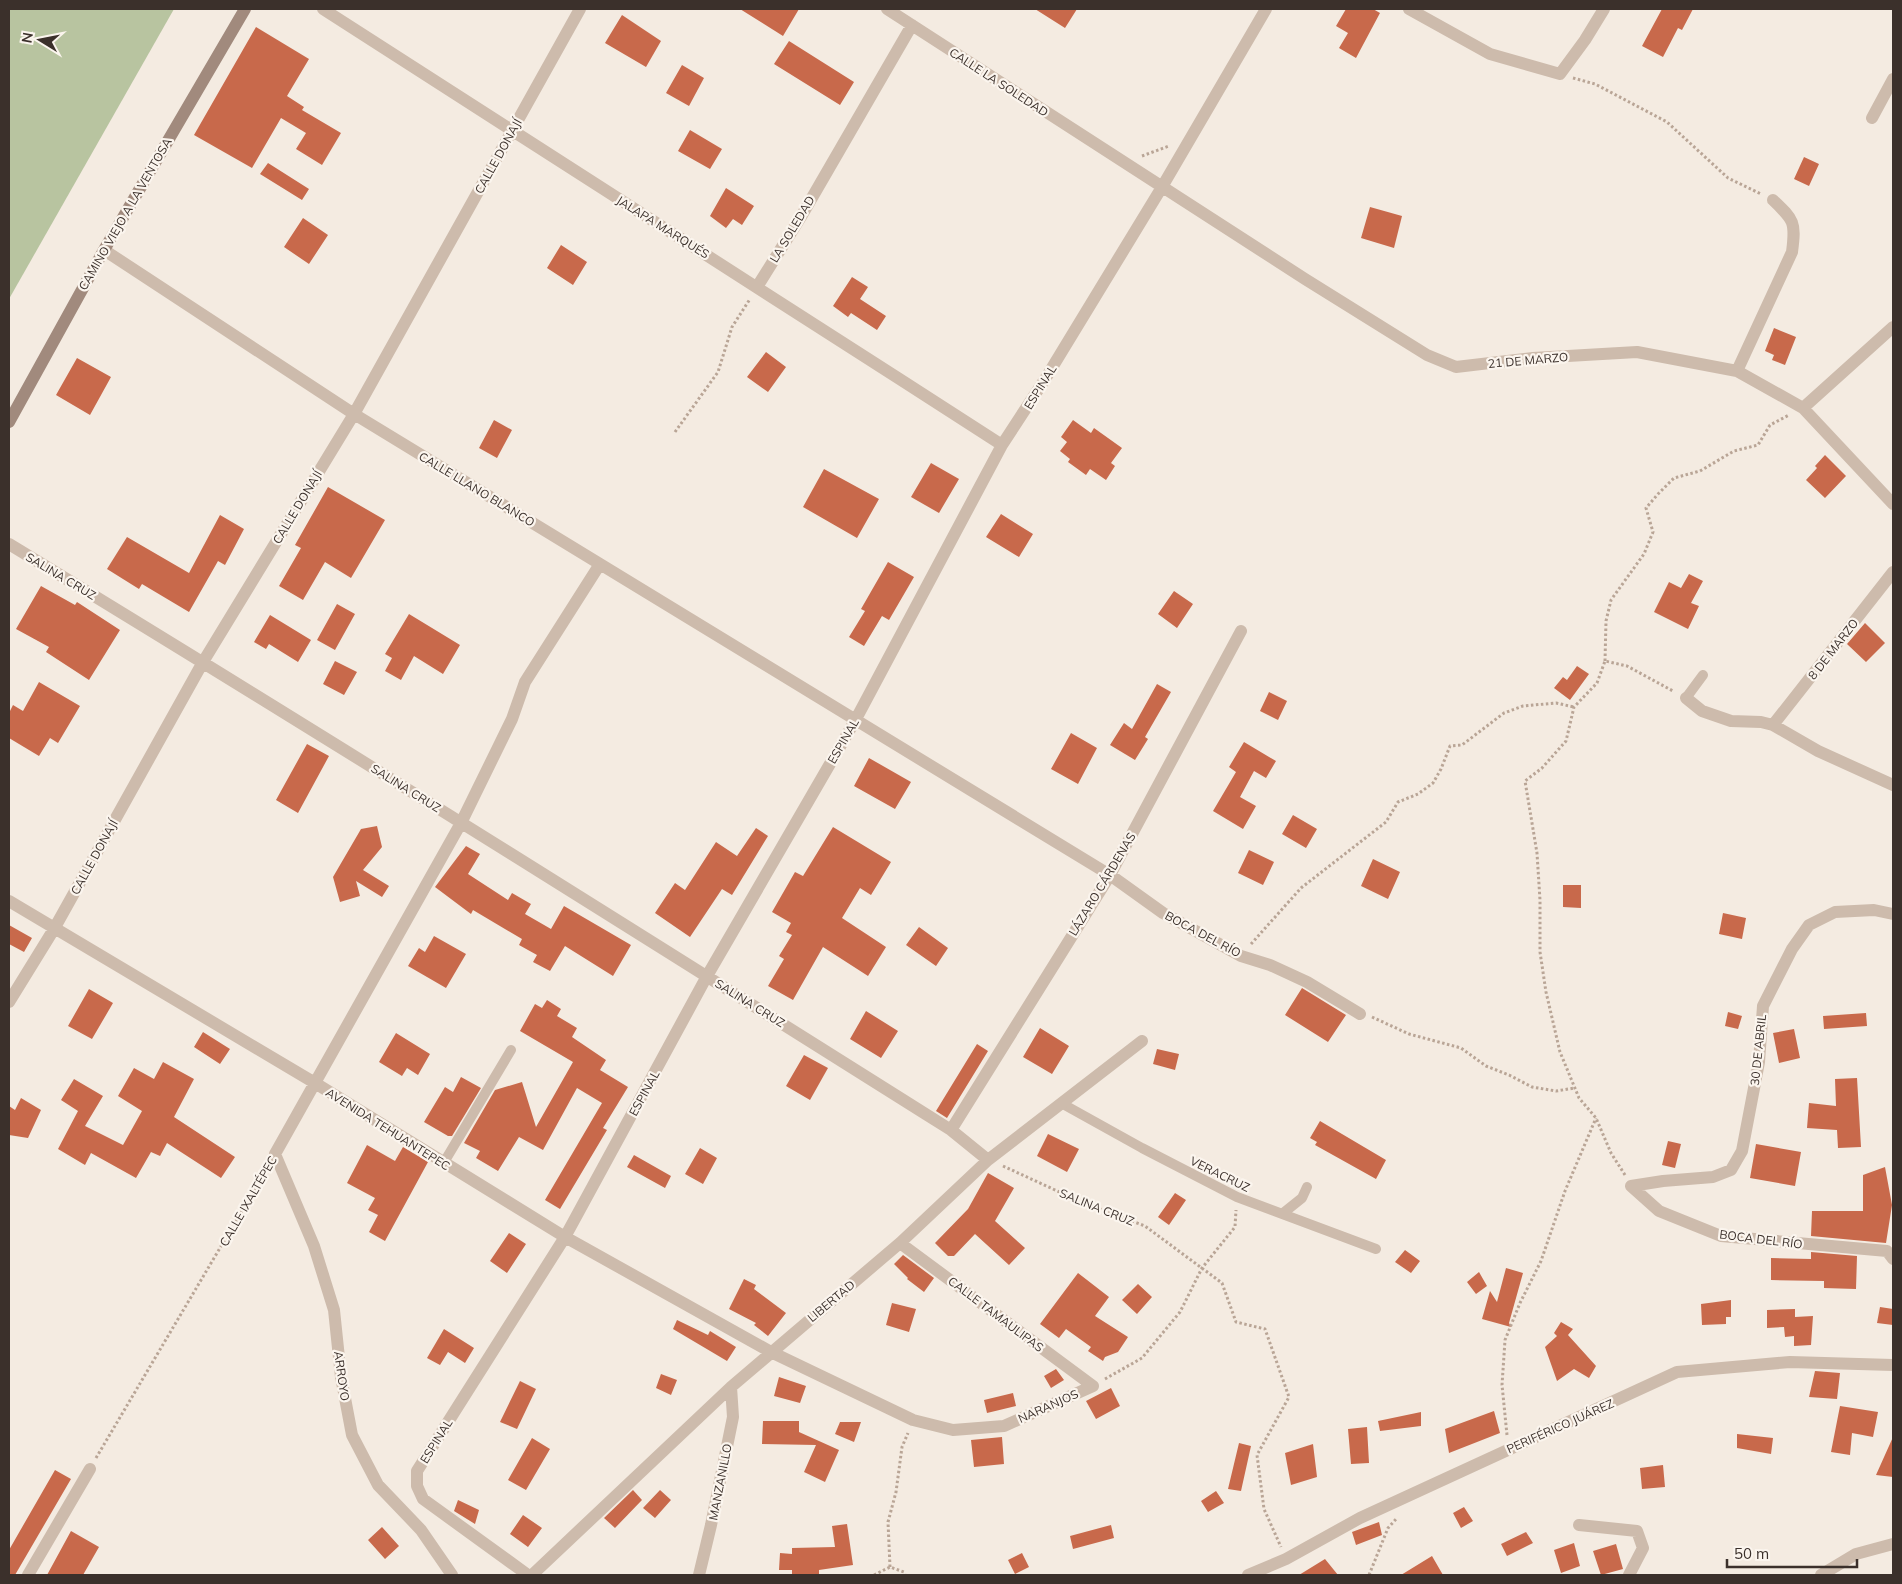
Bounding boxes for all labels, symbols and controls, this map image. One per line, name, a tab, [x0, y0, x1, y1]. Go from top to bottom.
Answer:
north arrow	[15, 15, 65, 65]
text: N	[17, 31, 37, 45]
street label: CALLE LA SOLEDAD	[947, 44, 1051, 120]
street label: CALLE DONAJÍ	[471, 115, 525, 196]
street label: CAMINO VIEJO A LA VENTOSA	[75, 135, 175, 293]
street label: JALAPA MARQUÉS	[614, 192, 712, 262]
street label: LA SOLEDAD	[766, 193, 818, 265]
street label: 21 DE MARZO	[1487, 349, 1569, 371]
street label: ESPINAL	[1020, 362, 1060, 412]
street label: CALLE LLANO BLANCO	[416, 448, 538, 530]
street label: CALLE DONAJÍ	[269, 467, 325, 547]
street label: SALINA CRUZ	[23, 549, 99, 603]
street label: 8 DE MARZO	[1805, 616, 1861, 682]
street label: ESPINAL	[824, 715, 862, 766]
street label: SALINA CRUZ	[368, 761, 444, 815]
street label: CALLE DONAJÍ	[67, 816, 121, 897]
street label: LÁZARO CÁRDENAS	[1065, 830, 1139, 938]
street label: BOCA DEL RÍO	[1163, 908, 1243, 960]
street label: SALINA CRUZ	[712, 976, 788, 1030]
street label: 30 DE ABRIL	[1747, 1013, 1769, 1086]
street label: ESPINAL	[625, 1067, 663, 1118]
street label: AVENIDA TEHUANTEPEC	[323, 1085, 453, 1173]
street label: CALLE IXALTÉPEC	[216, 1153, 280, 1249]
street label: VERACRUZ	[1188, 1153, 1252, 1195]
street label: SALINA CRUZ	[1057, 1185, 1137, 1229]
street label: BOCA DEL RÍO	[1719, 1226, 1803, 1252]
street label: CALLE TAMAULIPAS	[945, 1273, 1047, 1355]
street label: LIBERTAD	[804, 1277, 858, 1325]
street label: ARROYO	[331, 1350, 353, 1402]
street label: NARANJOS	[1016, 1386, 1080, 1426]
street label: PERIFÉRICO JUÁREZ	[1504, 1396, 1616, 1456]
street label: ESPINAL	[416, 1416, 456, 1466]
street label: MANZANILLO	[705, 1442, 735, 1522]
scale bar	[1727, 1536, 1857, 1568]
text: 50 m	[1734, 1544, 1769, 1563]

